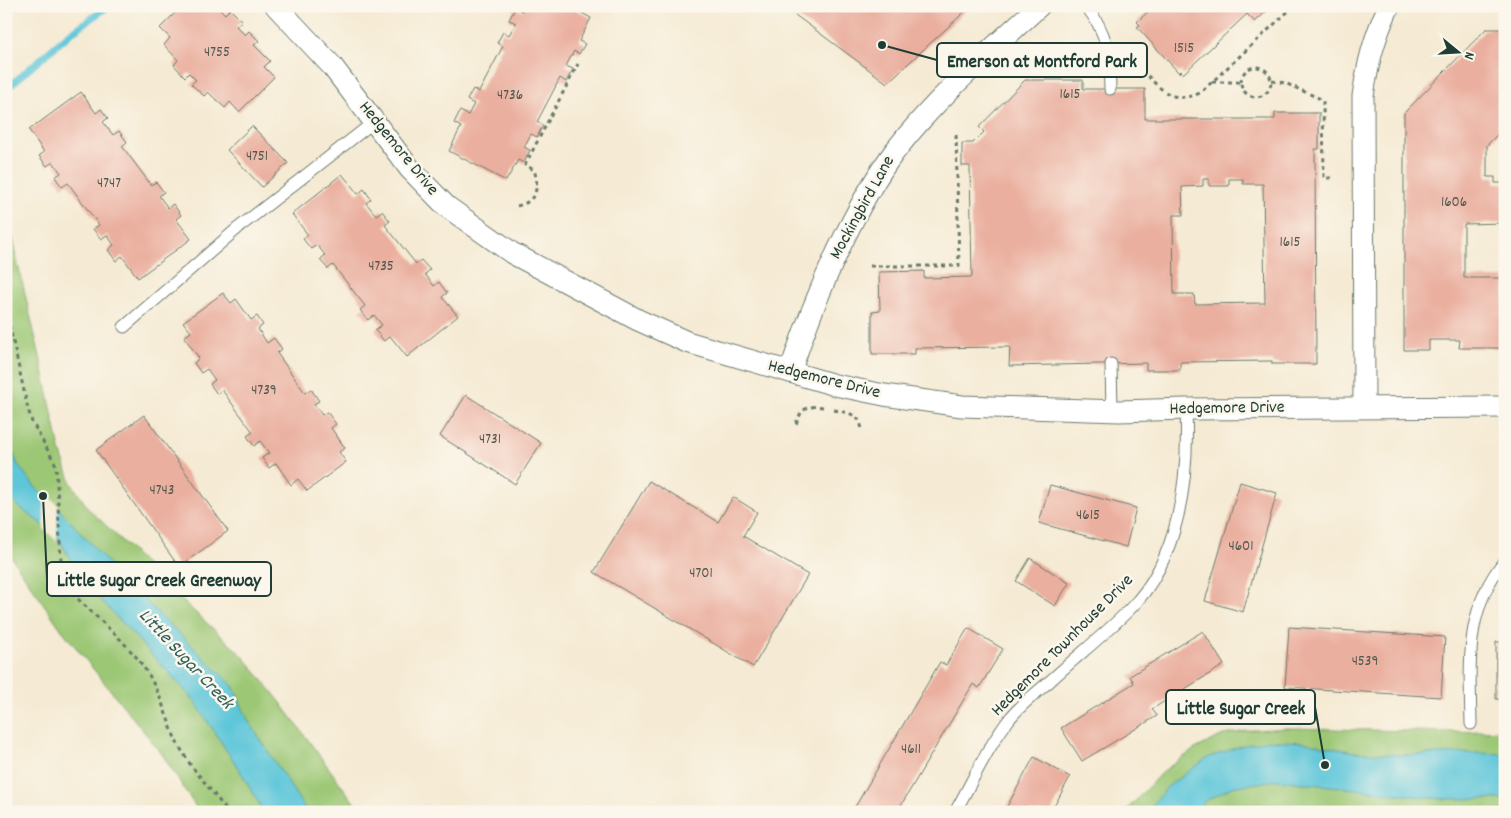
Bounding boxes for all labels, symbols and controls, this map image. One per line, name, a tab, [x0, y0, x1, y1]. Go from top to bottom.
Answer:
north arrow	[1434, 28, 1484, 78]
house number: 1515	[1174, 38, 1194, 60]
house number: 4755	[204, 42, 230, 64]
callout: Emerson at Montford Park	[937, 43, 1147, 77]
text: N	[1458, 49, 1479, 62]
text: Emerson at Montford Park	[947, 50, 1137, 77]
house number: 1615	[1060, 84, 1080, 106]
house number: 4736	[497, 85, 523, 107]
street label: Hedgemore Drive	[352, 96, 444, 202]
house number: 4751	[246, 146, 268, 168]
street label: Mockingbird Lane	[824, 152, 902, 264]
house number: 4747	[97, 173, 121, 195]
house number: 1606	[1441, 192, 1467, 214]
house number: 1615	[1280, 232, 1300, 254]
house number: 4735	[368, 256, 394, 278]
street label: Hedgemore Drive	[765, 354, 883, 406]
house number: 4739	[251, 380, 277, 402]
street label: Hedgemore Drive	[1169, 395, 1285, 423]
house number: 4731	[479, 429, 501, 451]
house number: 4743	[150, 480, 174, 502]
house number: 4615	[1076, 505, 1100, 527]
house number: 4601	[1228, 536, 1254, 558]
callout: Little Sugar Creek Greenway	[47, 562, 271, 596]
house number: 4701	[689, 563, 713, 585]
text: Little Sugar Creek Greenway	[57, 569, 262, 596]
street label: Hedgemore Townhouse Drive	[986, 569, 1140, 723]
water label: Little Sugar Creek	[131, 604, 240, 718]
house number: 4539	[1352, 651, 1378, 673]
callout: Little Sugar Creek	[1166, 690, 1315, 724]
text: Little Sugar Creek	[1177, 697, 1306, 724]
house number: 4611	[901, 739, 921, 761]

